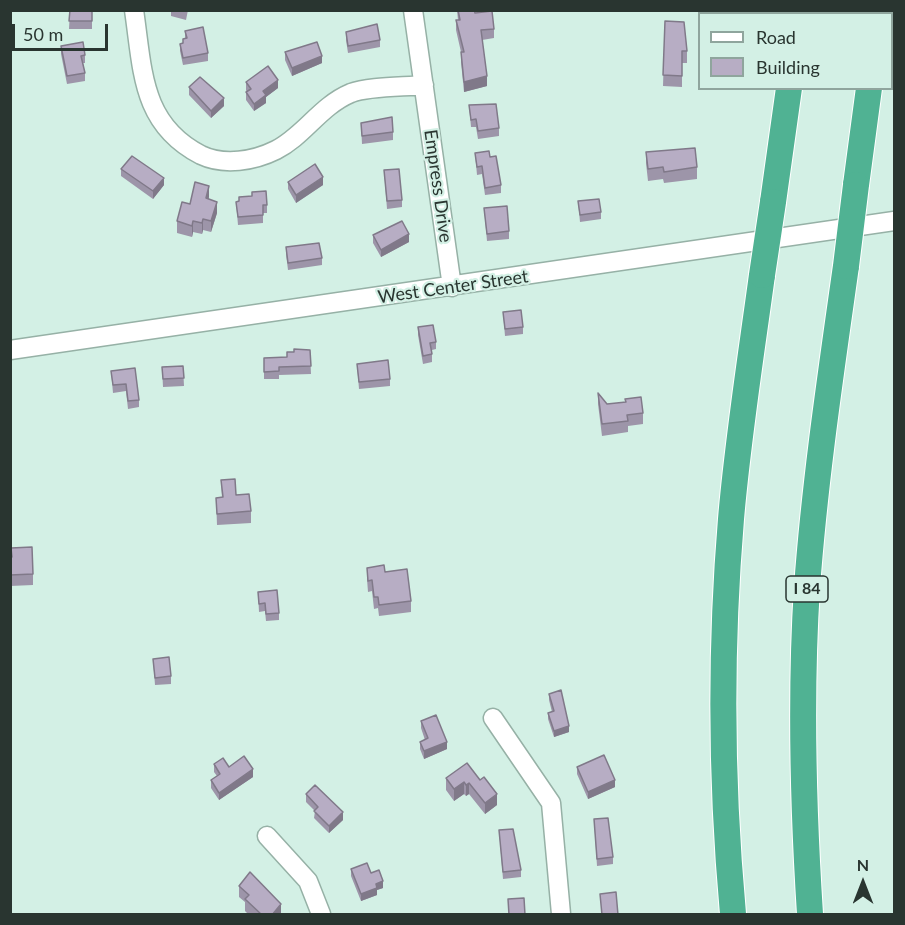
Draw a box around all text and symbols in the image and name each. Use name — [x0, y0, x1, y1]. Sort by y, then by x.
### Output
scale bar — [15, 12, 111, 50]
legend — [698, 12, 893, 90]
text: 50 m — [23, 23, 63, 45]
text: Road — [756, 26, 796, 48]
text: Building — [756, 56, 820, 78]
street label: Empress Drive — [419, 128, 457, 244]
street label: West Center Street — [376, 266, 530, 308]
road number: I 84 — [786, 576, 828, 602]
north arrow — [833, 853, 893, 913]
text: N — [857, 855, 869, 874]

